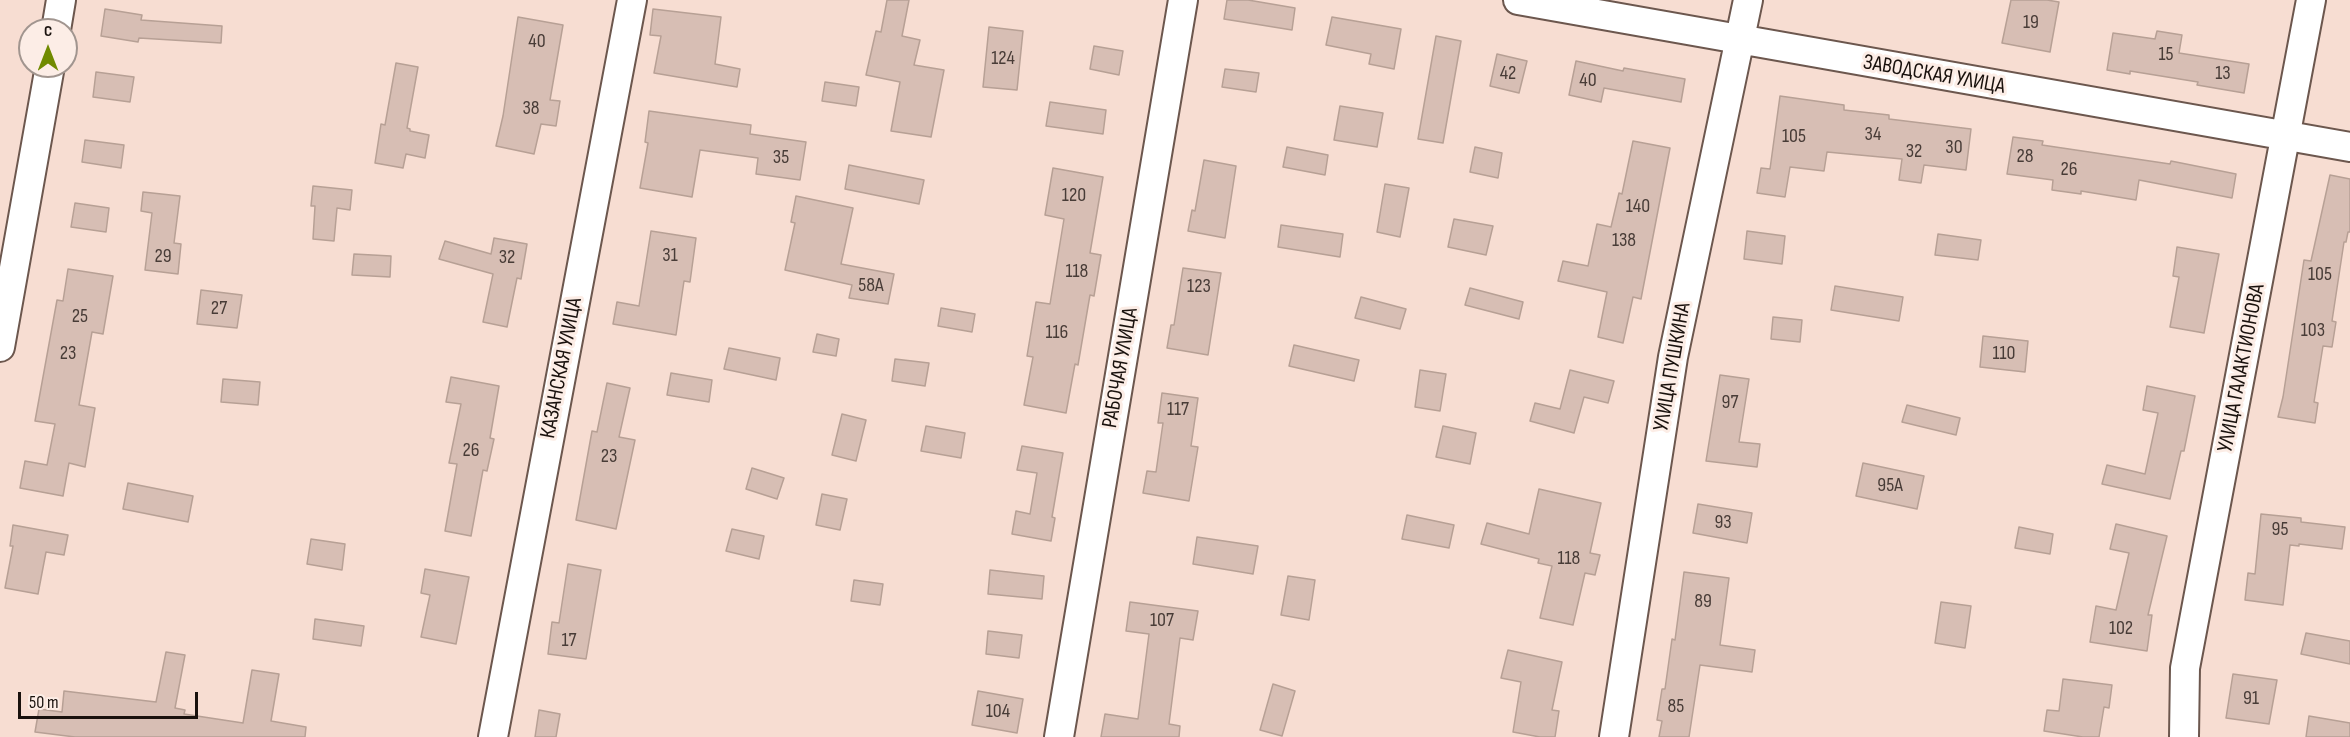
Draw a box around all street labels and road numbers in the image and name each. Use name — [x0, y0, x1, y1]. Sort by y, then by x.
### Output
street label: ЗАВОДСКАЯ УЛИЦА — [1861, 50, 2007, 100]
street label: УЛИЦА ГАЛАКТИОНОВА — [2213, 282, 2271, 454]
street label: КАЗАНСКАЯ УЛИЦА — [535, 295, 589, 441]
street label: УЛИЦА ПУШКИНА — [1649, 301, 1697, 433]
street label: РАБОЧАЯ УЛИЦА — [1097, 306, 1145, 430]

